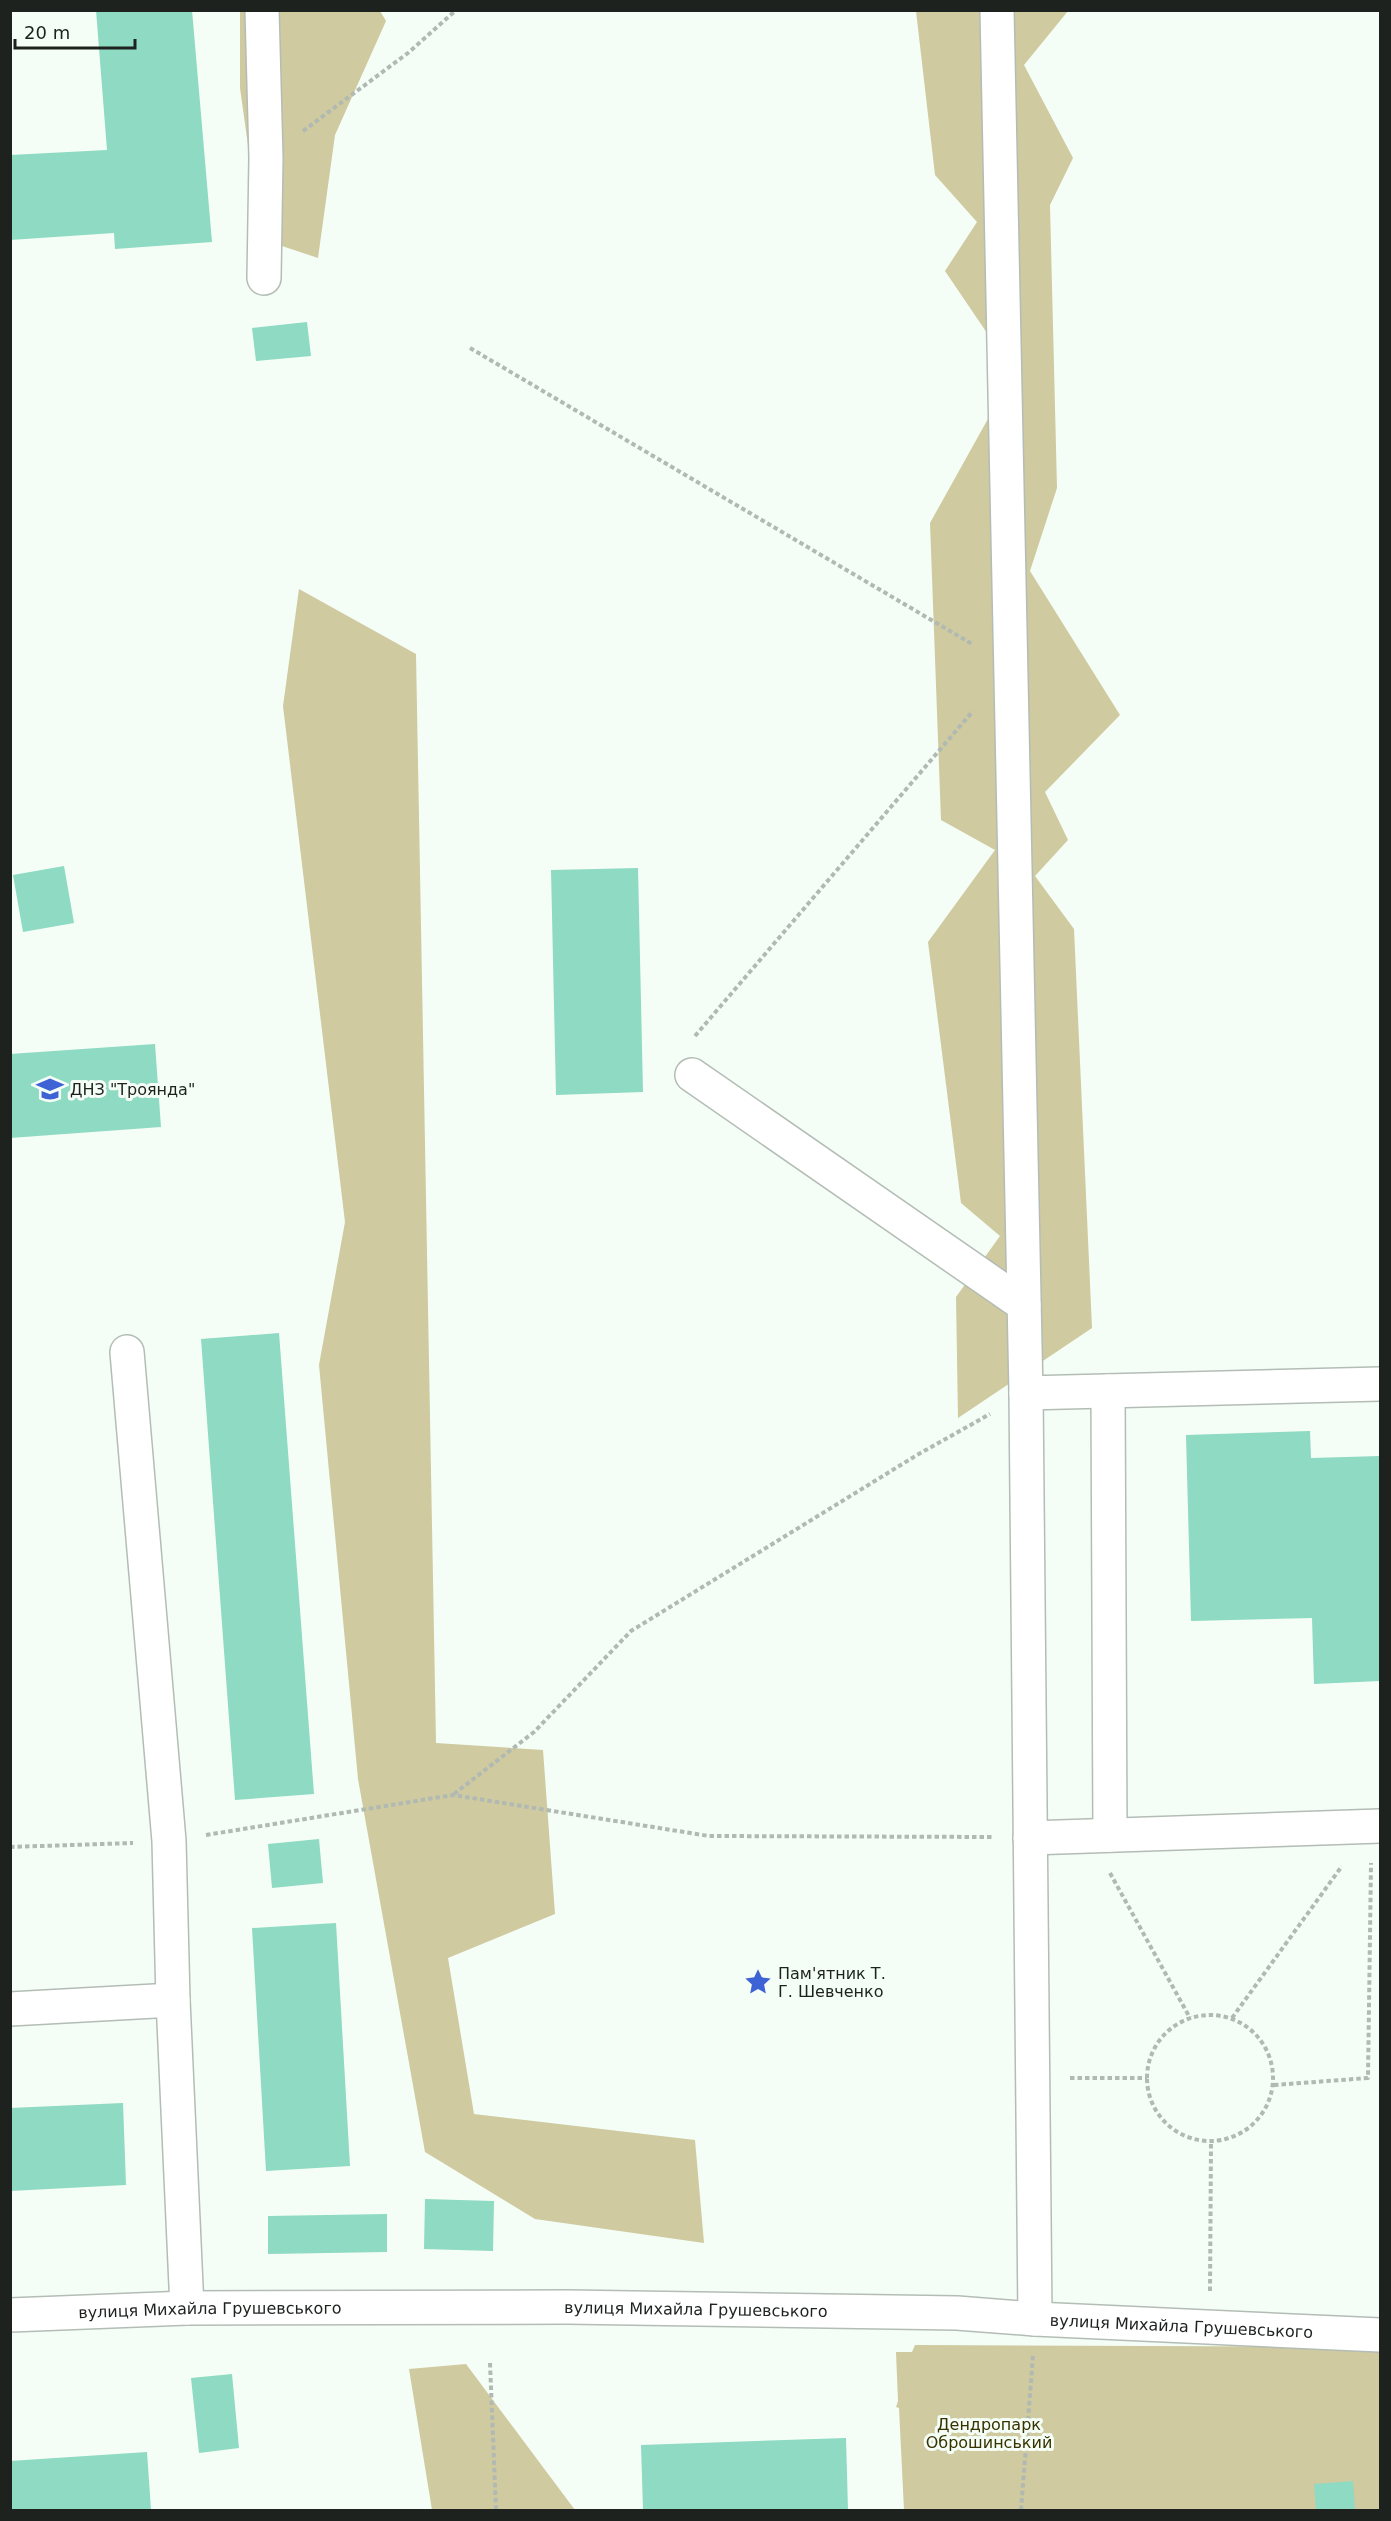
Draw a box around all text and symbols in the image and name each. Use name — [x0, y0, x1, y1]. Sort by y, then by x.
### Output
scale bar — [15, 12, 135, 50]
text: 20 m — [24, 22, 70, 43]
school or university icon: ДНЗ "Троянда" — [35, 1074, 65, 1104]
place label: ДНЗ "Троянда" — [70, 1080, 195, 1099]
place label: Пам'ятник Т. Г. Шевченко — [778, 1964, 886, 2001]
place icon: Пам'ятник Т. Г. Шевченко — [743, 1967, 773, 1997]
street label: вулиця Михайла Грушевського — [564, 2298, 828, 2321]
street label: вулиця Михайла Грушевського — [78, 2299, 342, 2322]
street label: вулиця Михайла Грушевського — [1049, 2311, 1313, 2342]
park label: Дендропарк Оброшинський — [926, 2415, 1052, 2452]

